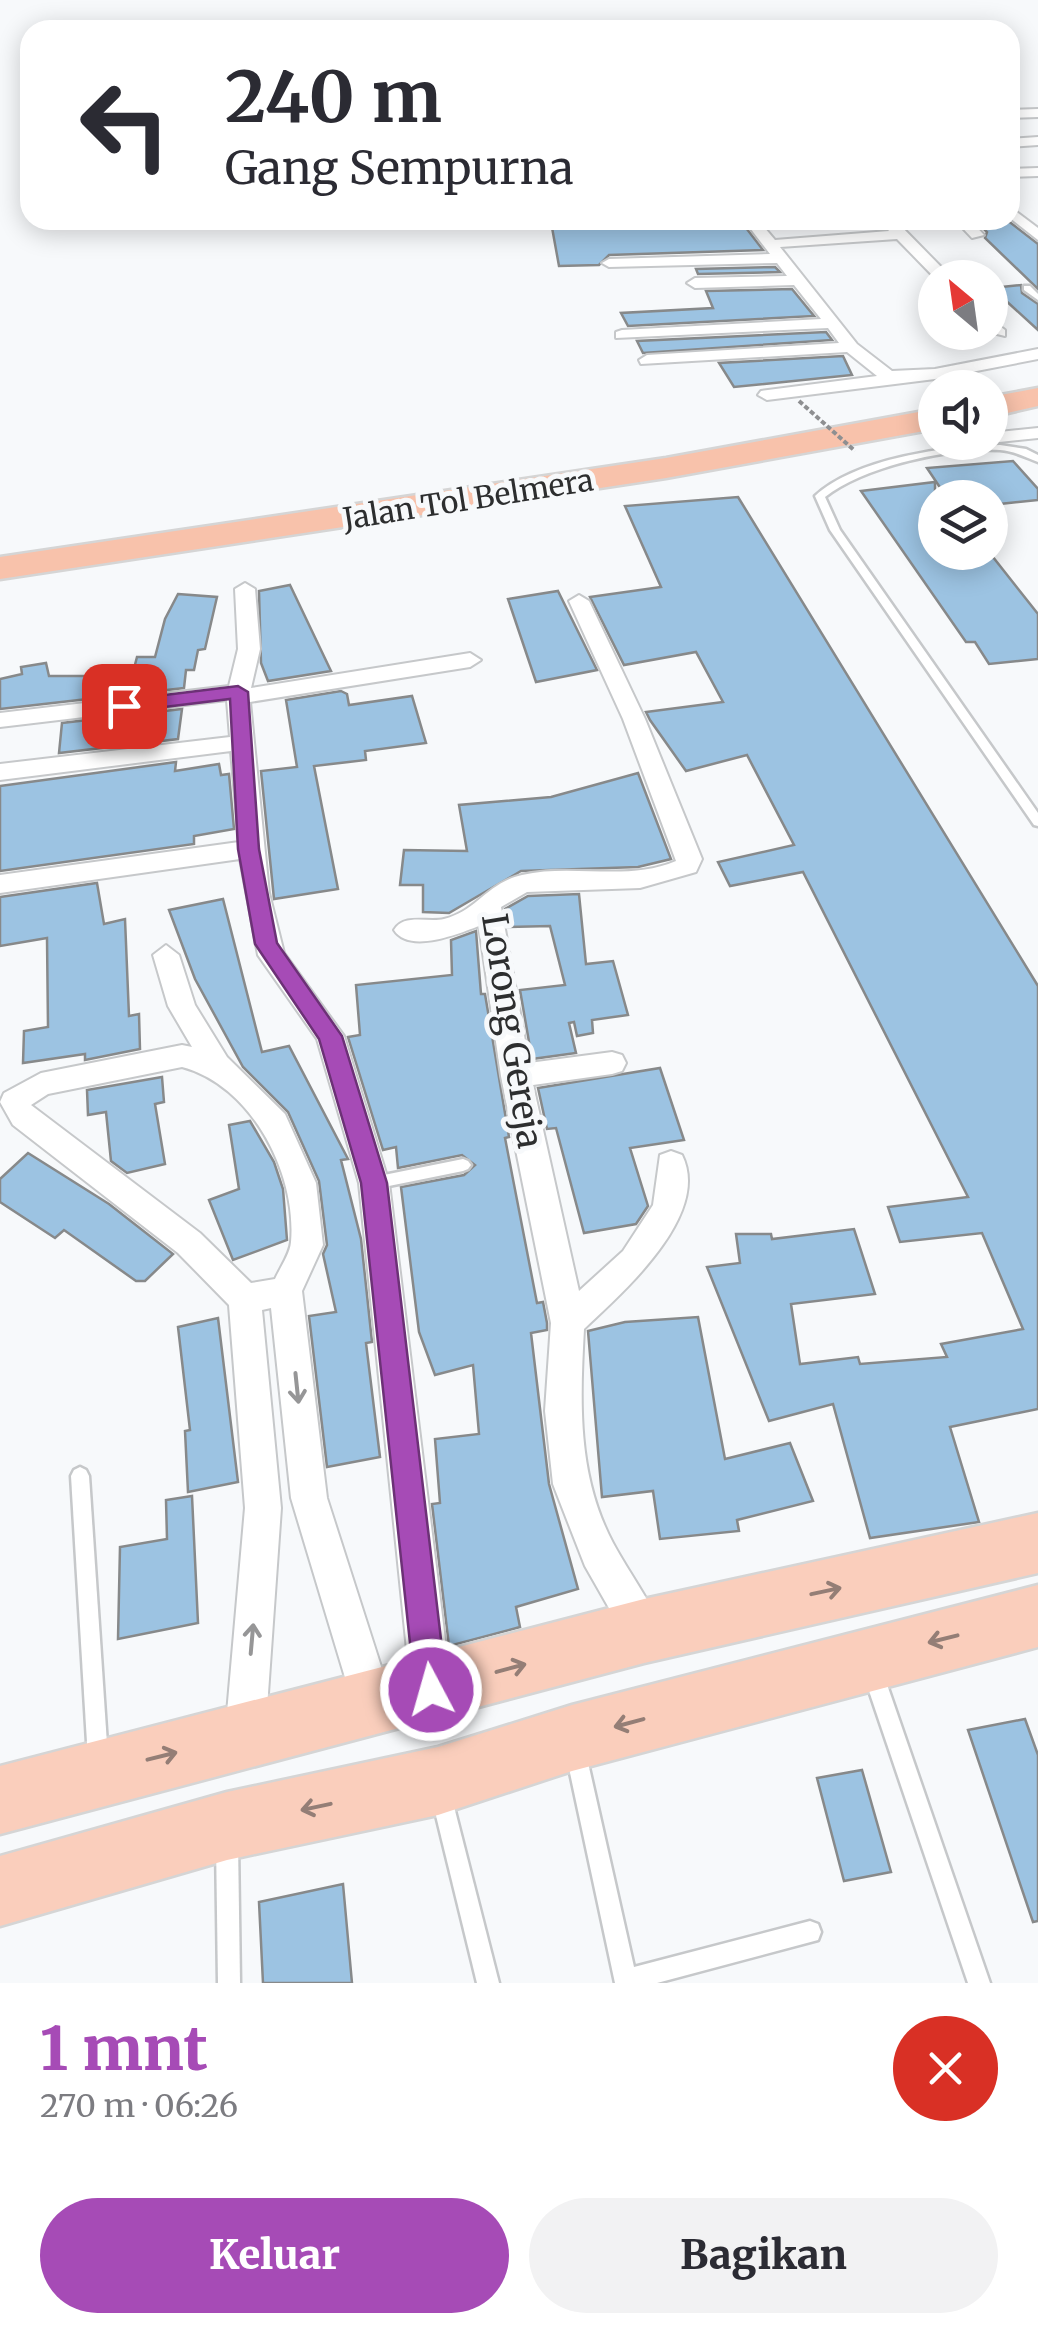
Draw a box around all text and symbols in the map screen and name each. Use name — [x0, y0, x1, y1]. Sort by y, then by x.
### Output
text: 240 m — [225, 53, 442, 141]
icon: left — [60, 60, 190, 190]
text: Gang Sempurna — [225, 140, 574, 196]
north arrow — [918, 260, 1008, 350]
map controls — [918, 260, 1008, 570]
button: sound — [918, 370, 1008, 460]
street label: Jalan Tol Belmera — [339, 460, 596, 538]
button: layers — [918, 480, 1008, 570]
pin — [82, 664, 167, 749]
icon: arrive — [97, 679, 152, 734]
street label: Lorong Gereja — [472, 911, 552, 1151]
one-way arrow — [288, 1372, 307, 1404]
one-way arrow — [809, 1581, 841, 1600]
one-way arrow — [243, 1623, 262, 1656]
one-way arrow — [928, 1631, 960, 1649]
position arrow — [379, 1638, 483, 1742]
one-way arrow — [495, 1658, 526, 1677]
one-way arrow — [614, 1714, 645, 1733]
one-way arrow — [145, 1746, 177, 1764]
one-way arrow — [301, 1799, 333, 1817]
text: 1 mnt — [40, 2011, 208, 2086]
button: close — [893, 2016, 998, 2121]
text: 270 m · 06:26 — [40, 2086, 238, 2126]
button: Keluar — [40, 2198, 509, 2313]
button: Bagikan — [529, 2198, 998, 2313]

